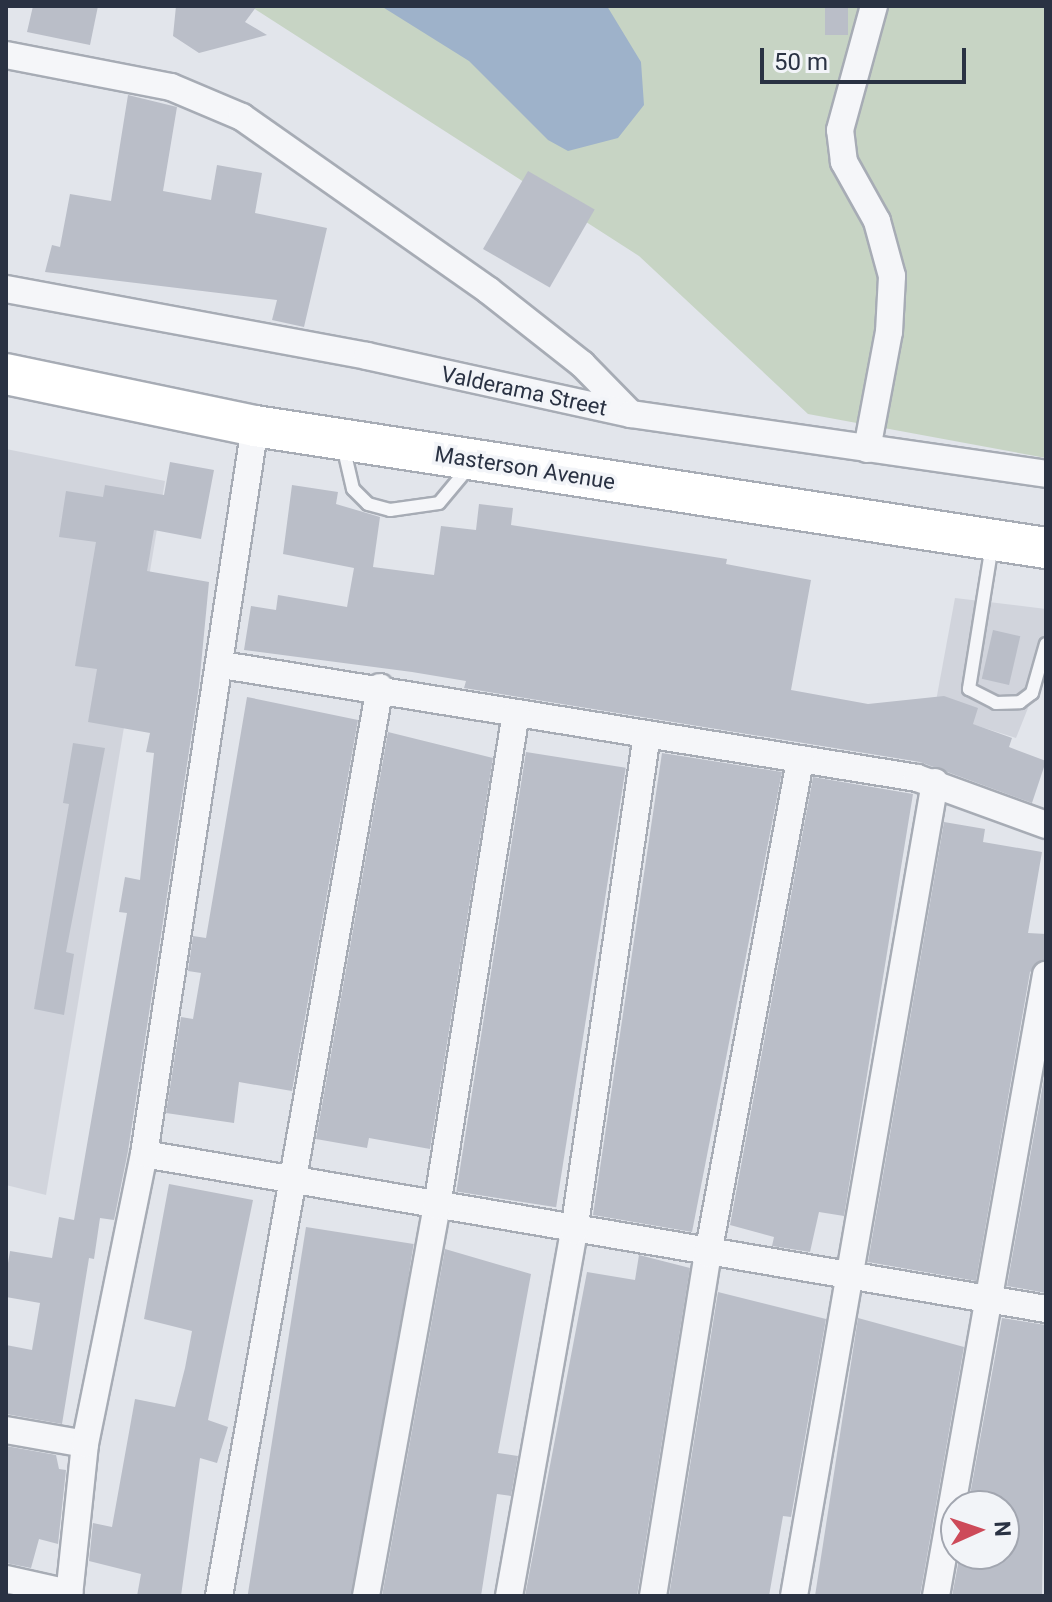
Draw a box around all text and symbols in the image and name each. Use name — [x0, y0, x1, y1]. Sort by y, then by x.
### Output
scale bar — [764, 32, 970, 82]
text: 50 m — [774, 48, 828, 76]
street label: Valderama Street — [439, 361, 609, 421]
street label: Masterson Avenue — [433, 441, 617, 495]
north arrow — [940, 1490, 1020, 1570]
text: N — [990, 1520, 1015, 1537]

